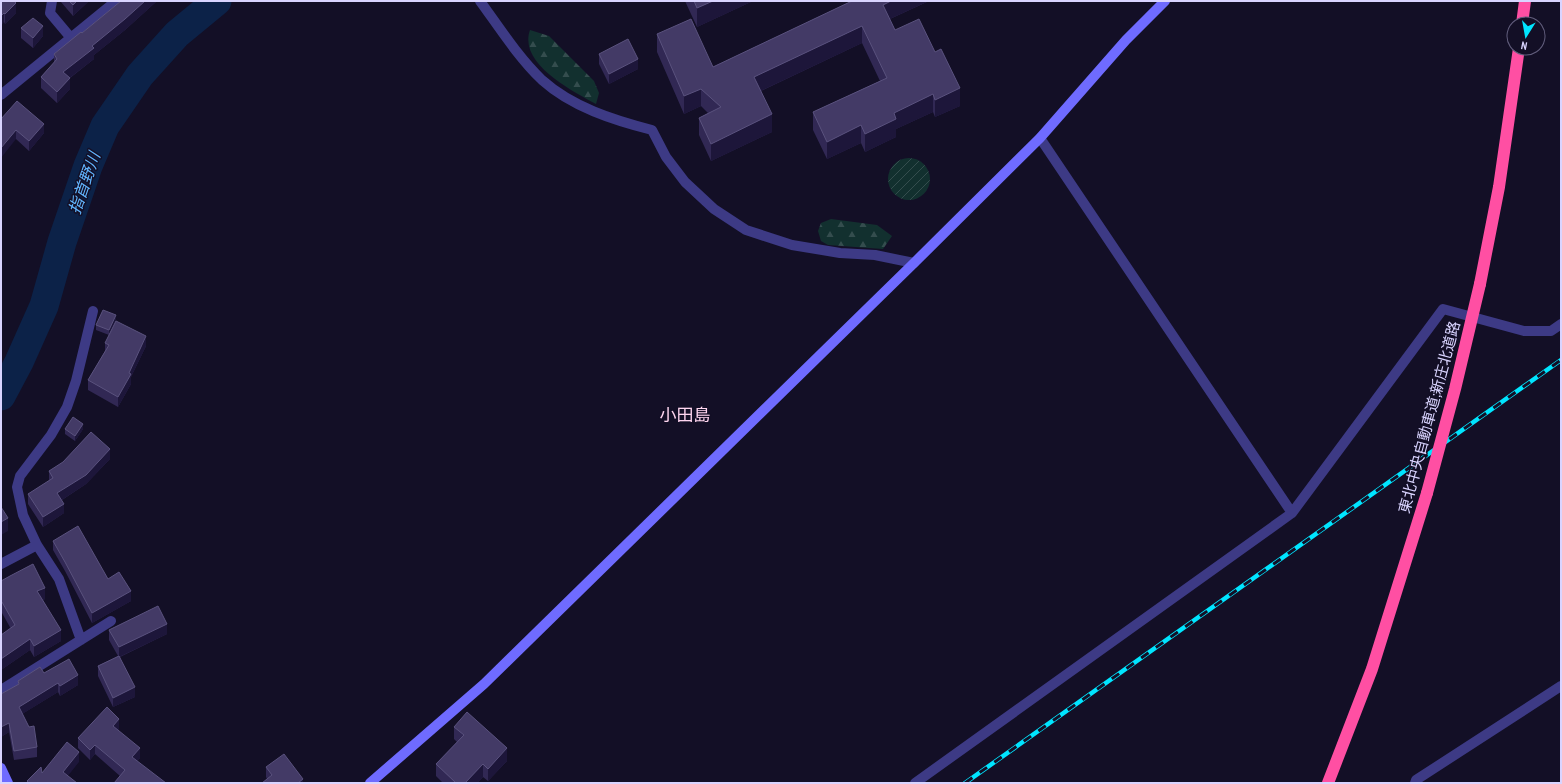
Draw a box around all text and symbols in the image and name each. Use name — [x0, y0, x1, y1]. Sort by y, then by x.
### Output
north arrow — [1506, 16, 1546, 56]
text: N — [1520, 38, 1528, 53]
water label: 指首野川 — [64, 148, 105, 217]
street label: 東北中央自動車道;新庄北道路 — [1394, 319, 1464, 515]
district label: 小田島 — [660, 404, 711, 426]

